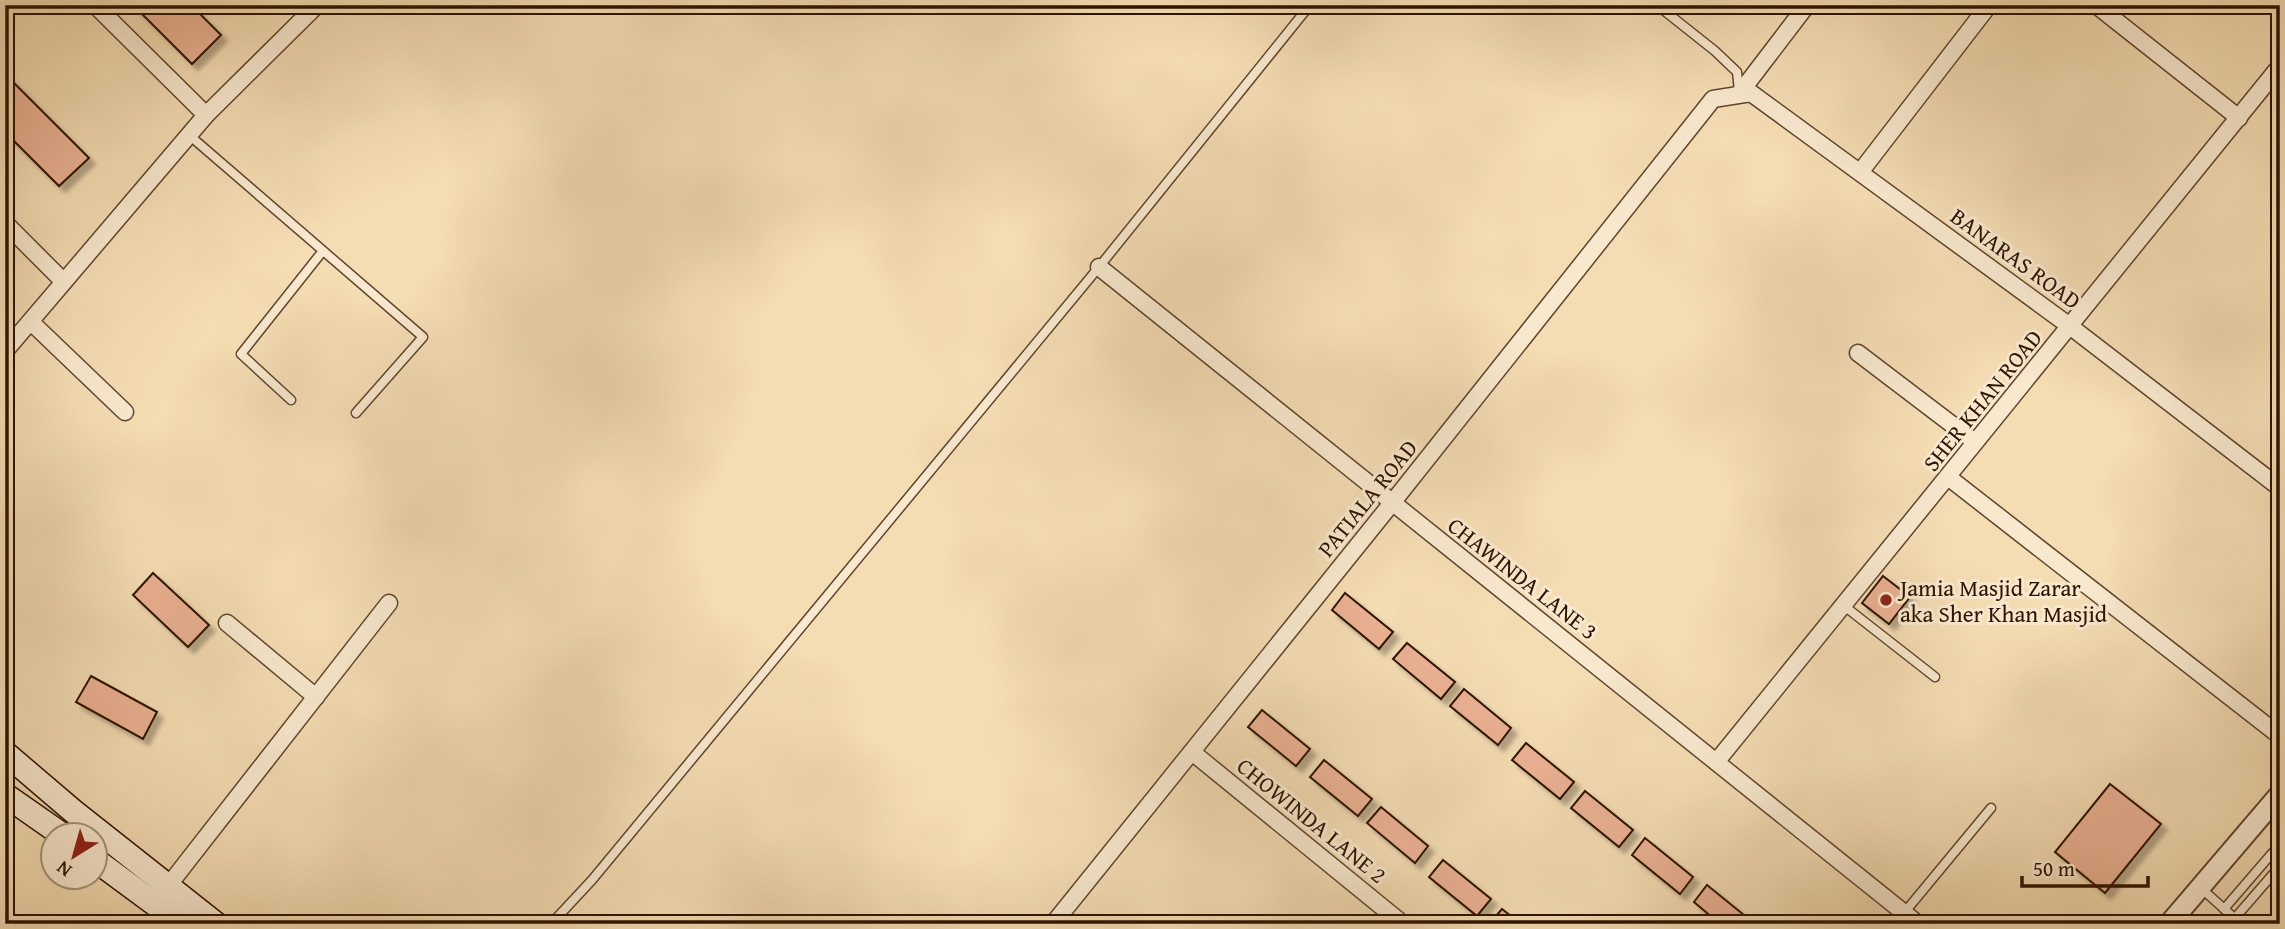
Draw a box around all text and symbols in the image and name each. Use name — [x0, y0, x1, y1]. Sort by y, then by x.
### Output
street label: BANARAS ROAD — [1944, 199, 2088, 317]
street label: SHER KHAN ROAD — [1914, 322, 2050, 478]
street label: PATIALA ROAD — [1309, 432, 1425, 564]
street label: CHAWINDA LANE 3 — [1441, 509, 1605, 647]
place label: Jamia Masjid Zarar aka Sher Khan Masjid — [1897, 571, 2108, 630]
marker: Jamia Masjid Zarar aka Sher Khan Masjid — [1878, 592, 1894, 608]
street label: CHOWINDA LANE 2 — [1230, 749, 1394, 891]
north arrow — [38, 820, 108, 890]
scale bar — [2022, 845, 2148, 889]
text: 50 m — [2033, 853, 2075, 884]
text: N — [50, 854, 77, 885]

